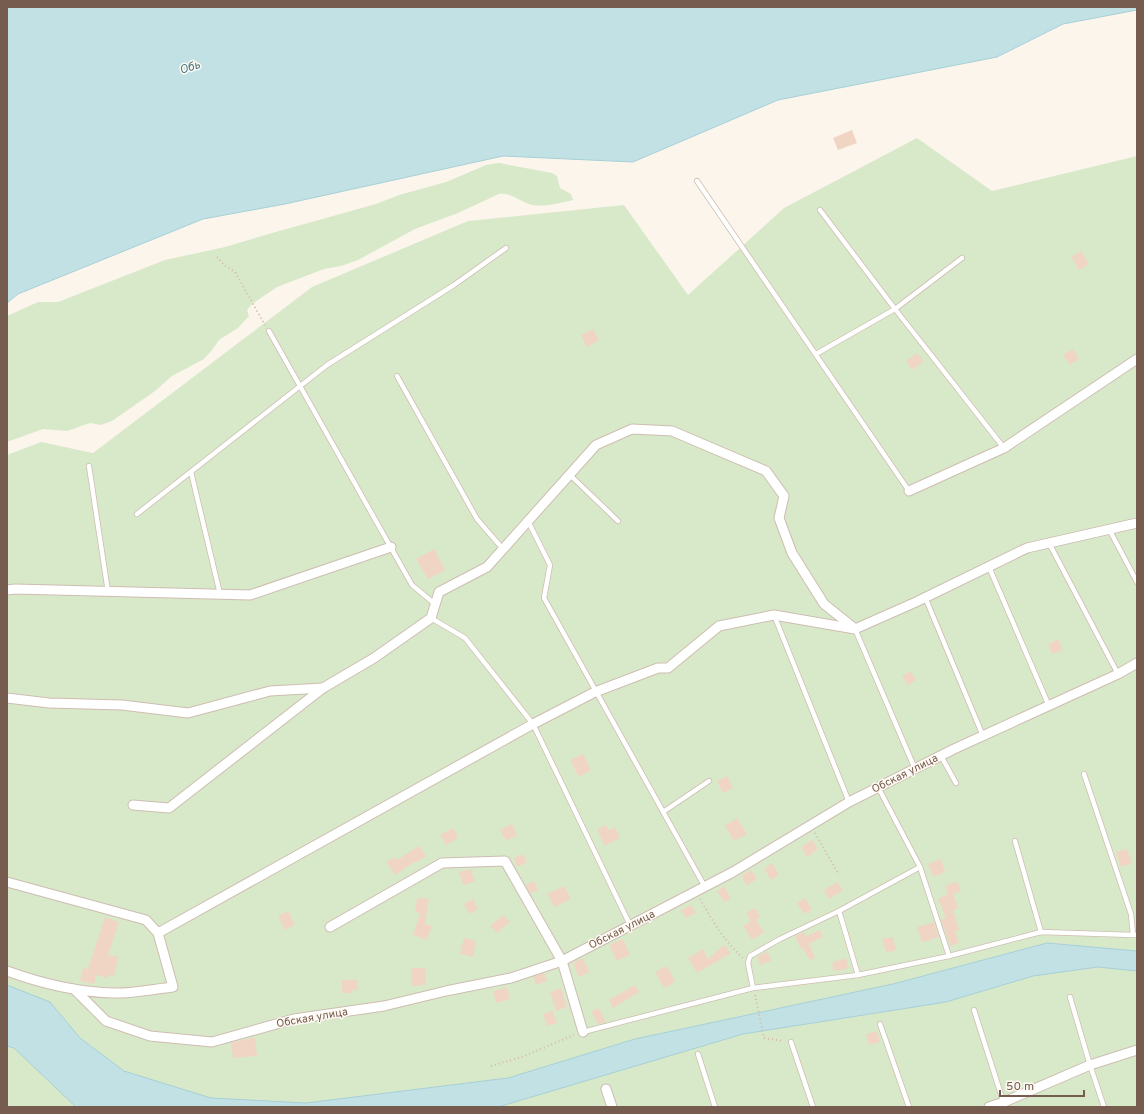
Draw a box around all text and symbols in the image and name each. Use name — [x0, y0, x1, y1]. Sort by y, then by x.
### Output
water label: Обь — [177, 57, 203, 79]
street label: Обская улица — [870, 751, 941, 797]
street label: Обская улица — [587, 907, 658, 953]
street label: Обская улица — [275, 1005, 349, 1031]
scale bar — [1000, 1072, 1084, 1098]
text: 50 m — [1006, 1079, 1034, 1095]

